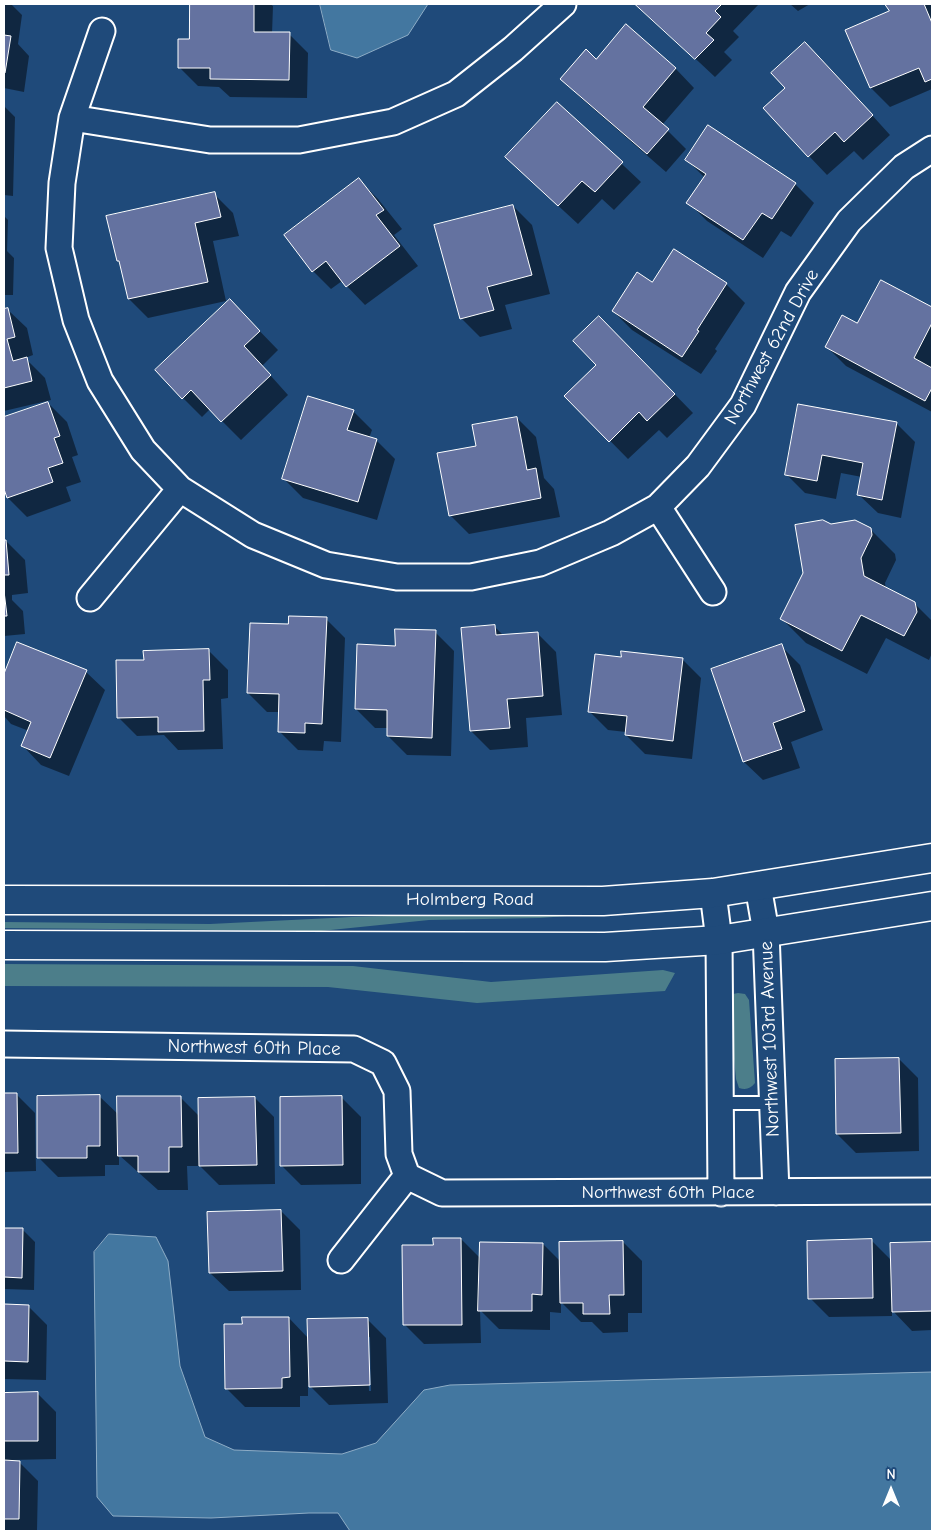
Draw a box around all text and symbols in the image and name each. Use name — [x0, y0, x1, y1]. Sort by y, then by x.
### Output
street label: Northwest 62nd Drive — [720, 265, 824, 429]
street label: Holmberg Road — [406, 889, 534, 911]
street label: Northwest 103rd Avenue — [755, 941, 785, 1137]
street label: Northwest 60th Place — [167, 1035, 341, 1061]
street label: Northwest 60th Place — [581, 1182, 755, 1204]
north arrow — [866, 1465, 916, 1515]
text: N — [886, 1466, 896, 1483]

